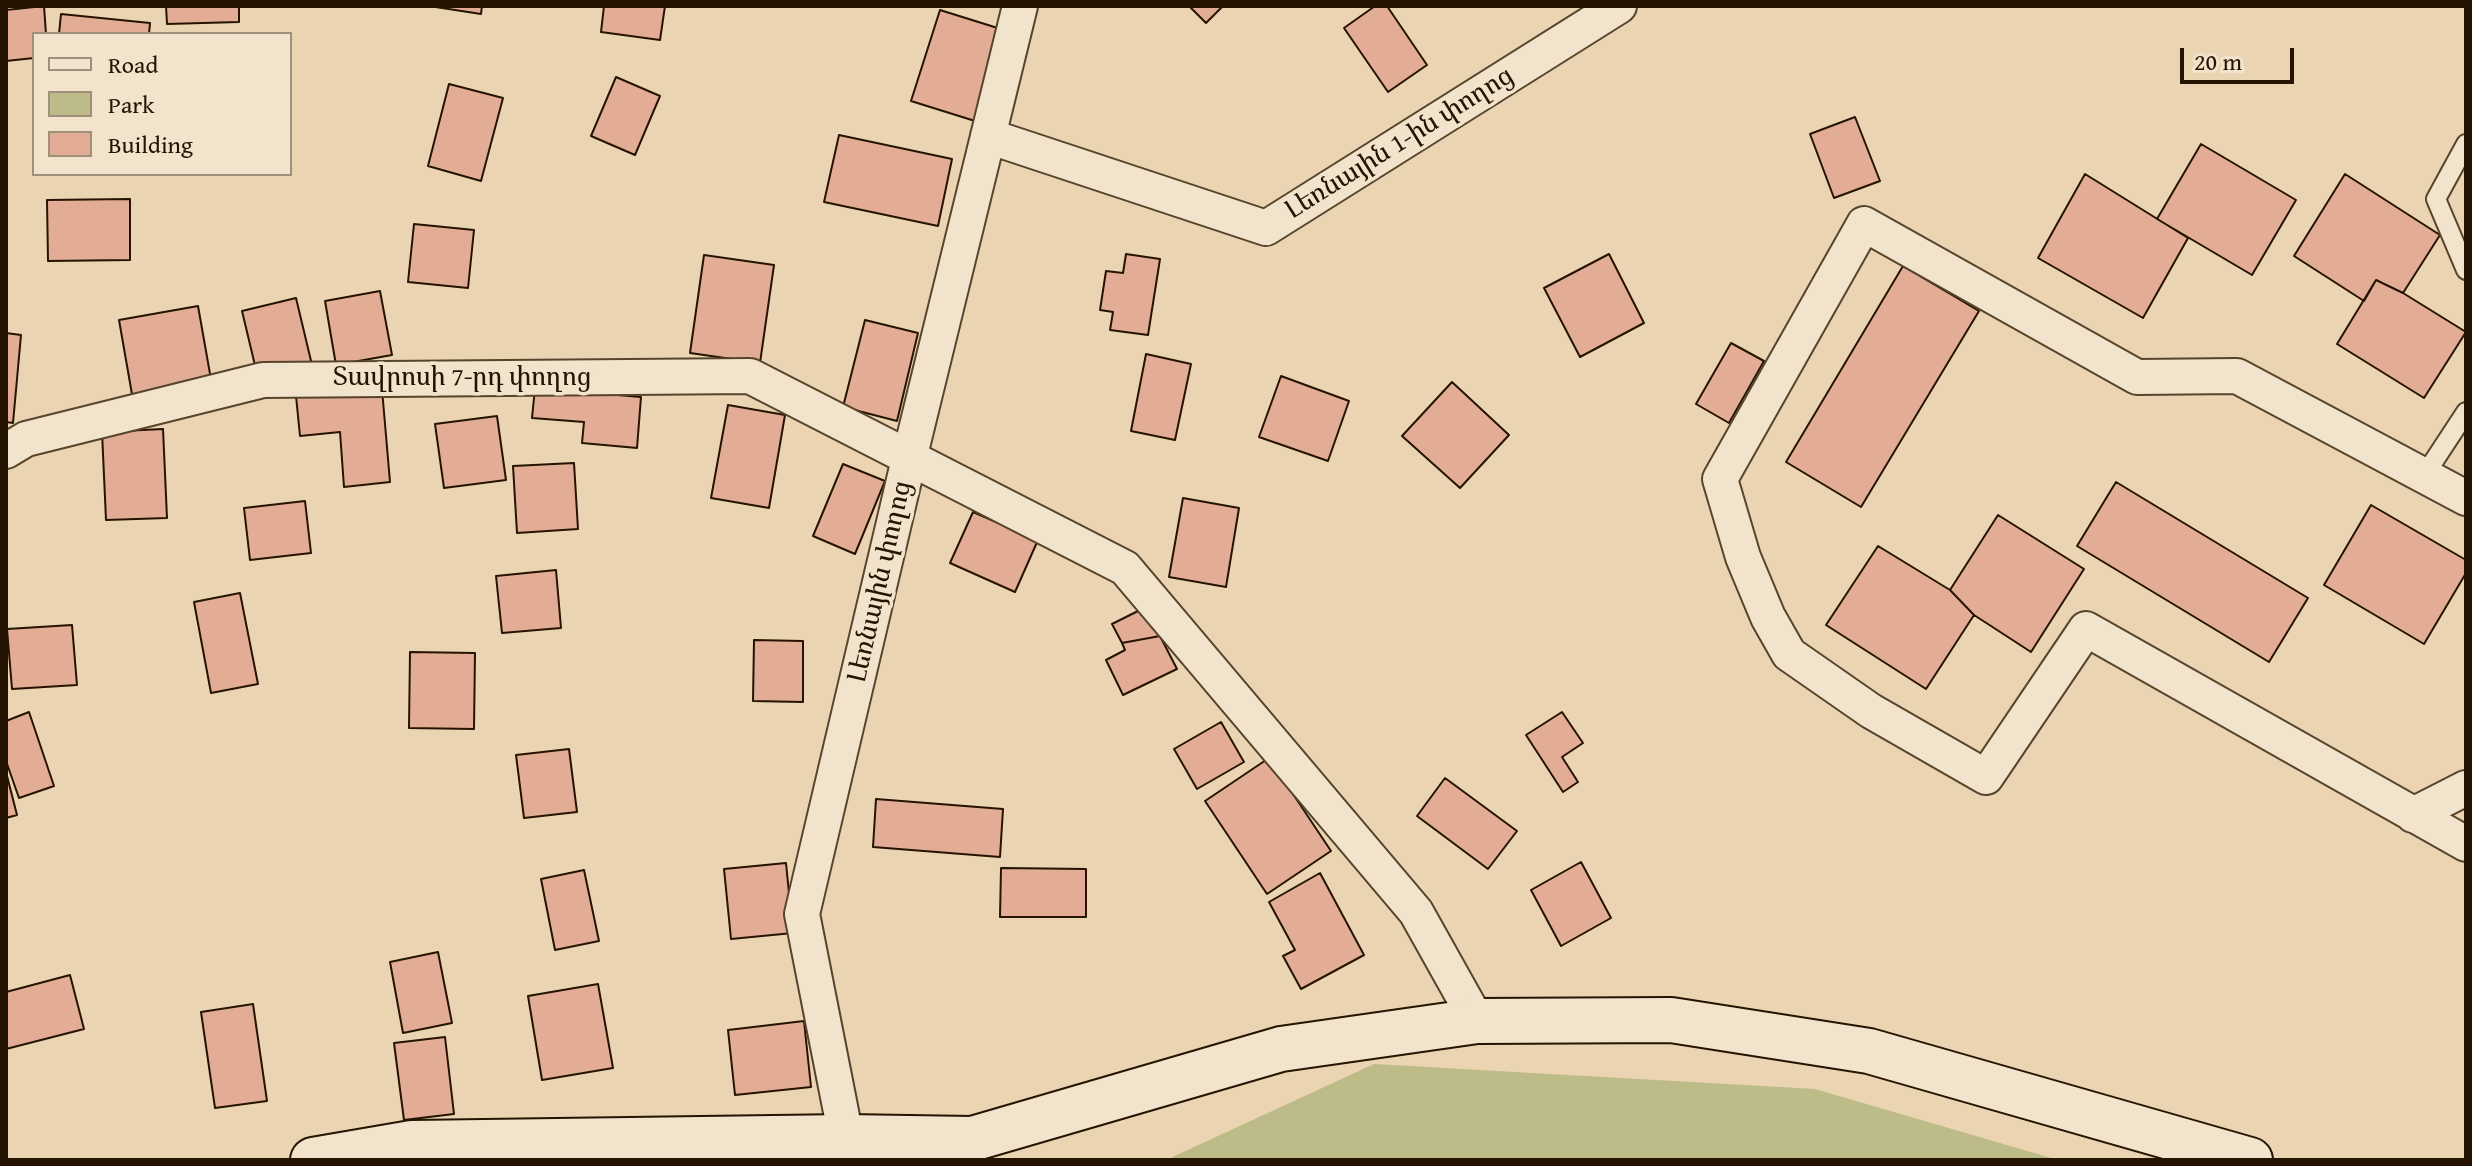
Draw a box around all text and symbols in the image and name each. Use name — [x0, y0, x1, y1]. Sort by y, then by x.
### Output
legend — [32, 32, 292, 176]
scale bar — [2184, 32, 2298, 82]
text: 20 m — [2194, 44, 2242, 79]
text: Road — [108, 47, 158, 82]
street label: Լեռնային 1-ին փողոց — [1280, 61, 1520, 227]
text: Park — [108, 87, 154, 122]
text: Building — [108, 127, 193, 162]
street label: Տավրոսի 7-րդ փողոց — [333, 362, 591, 394]
street label: Լեռնային փողոց — [843, 478, 919, 686]

